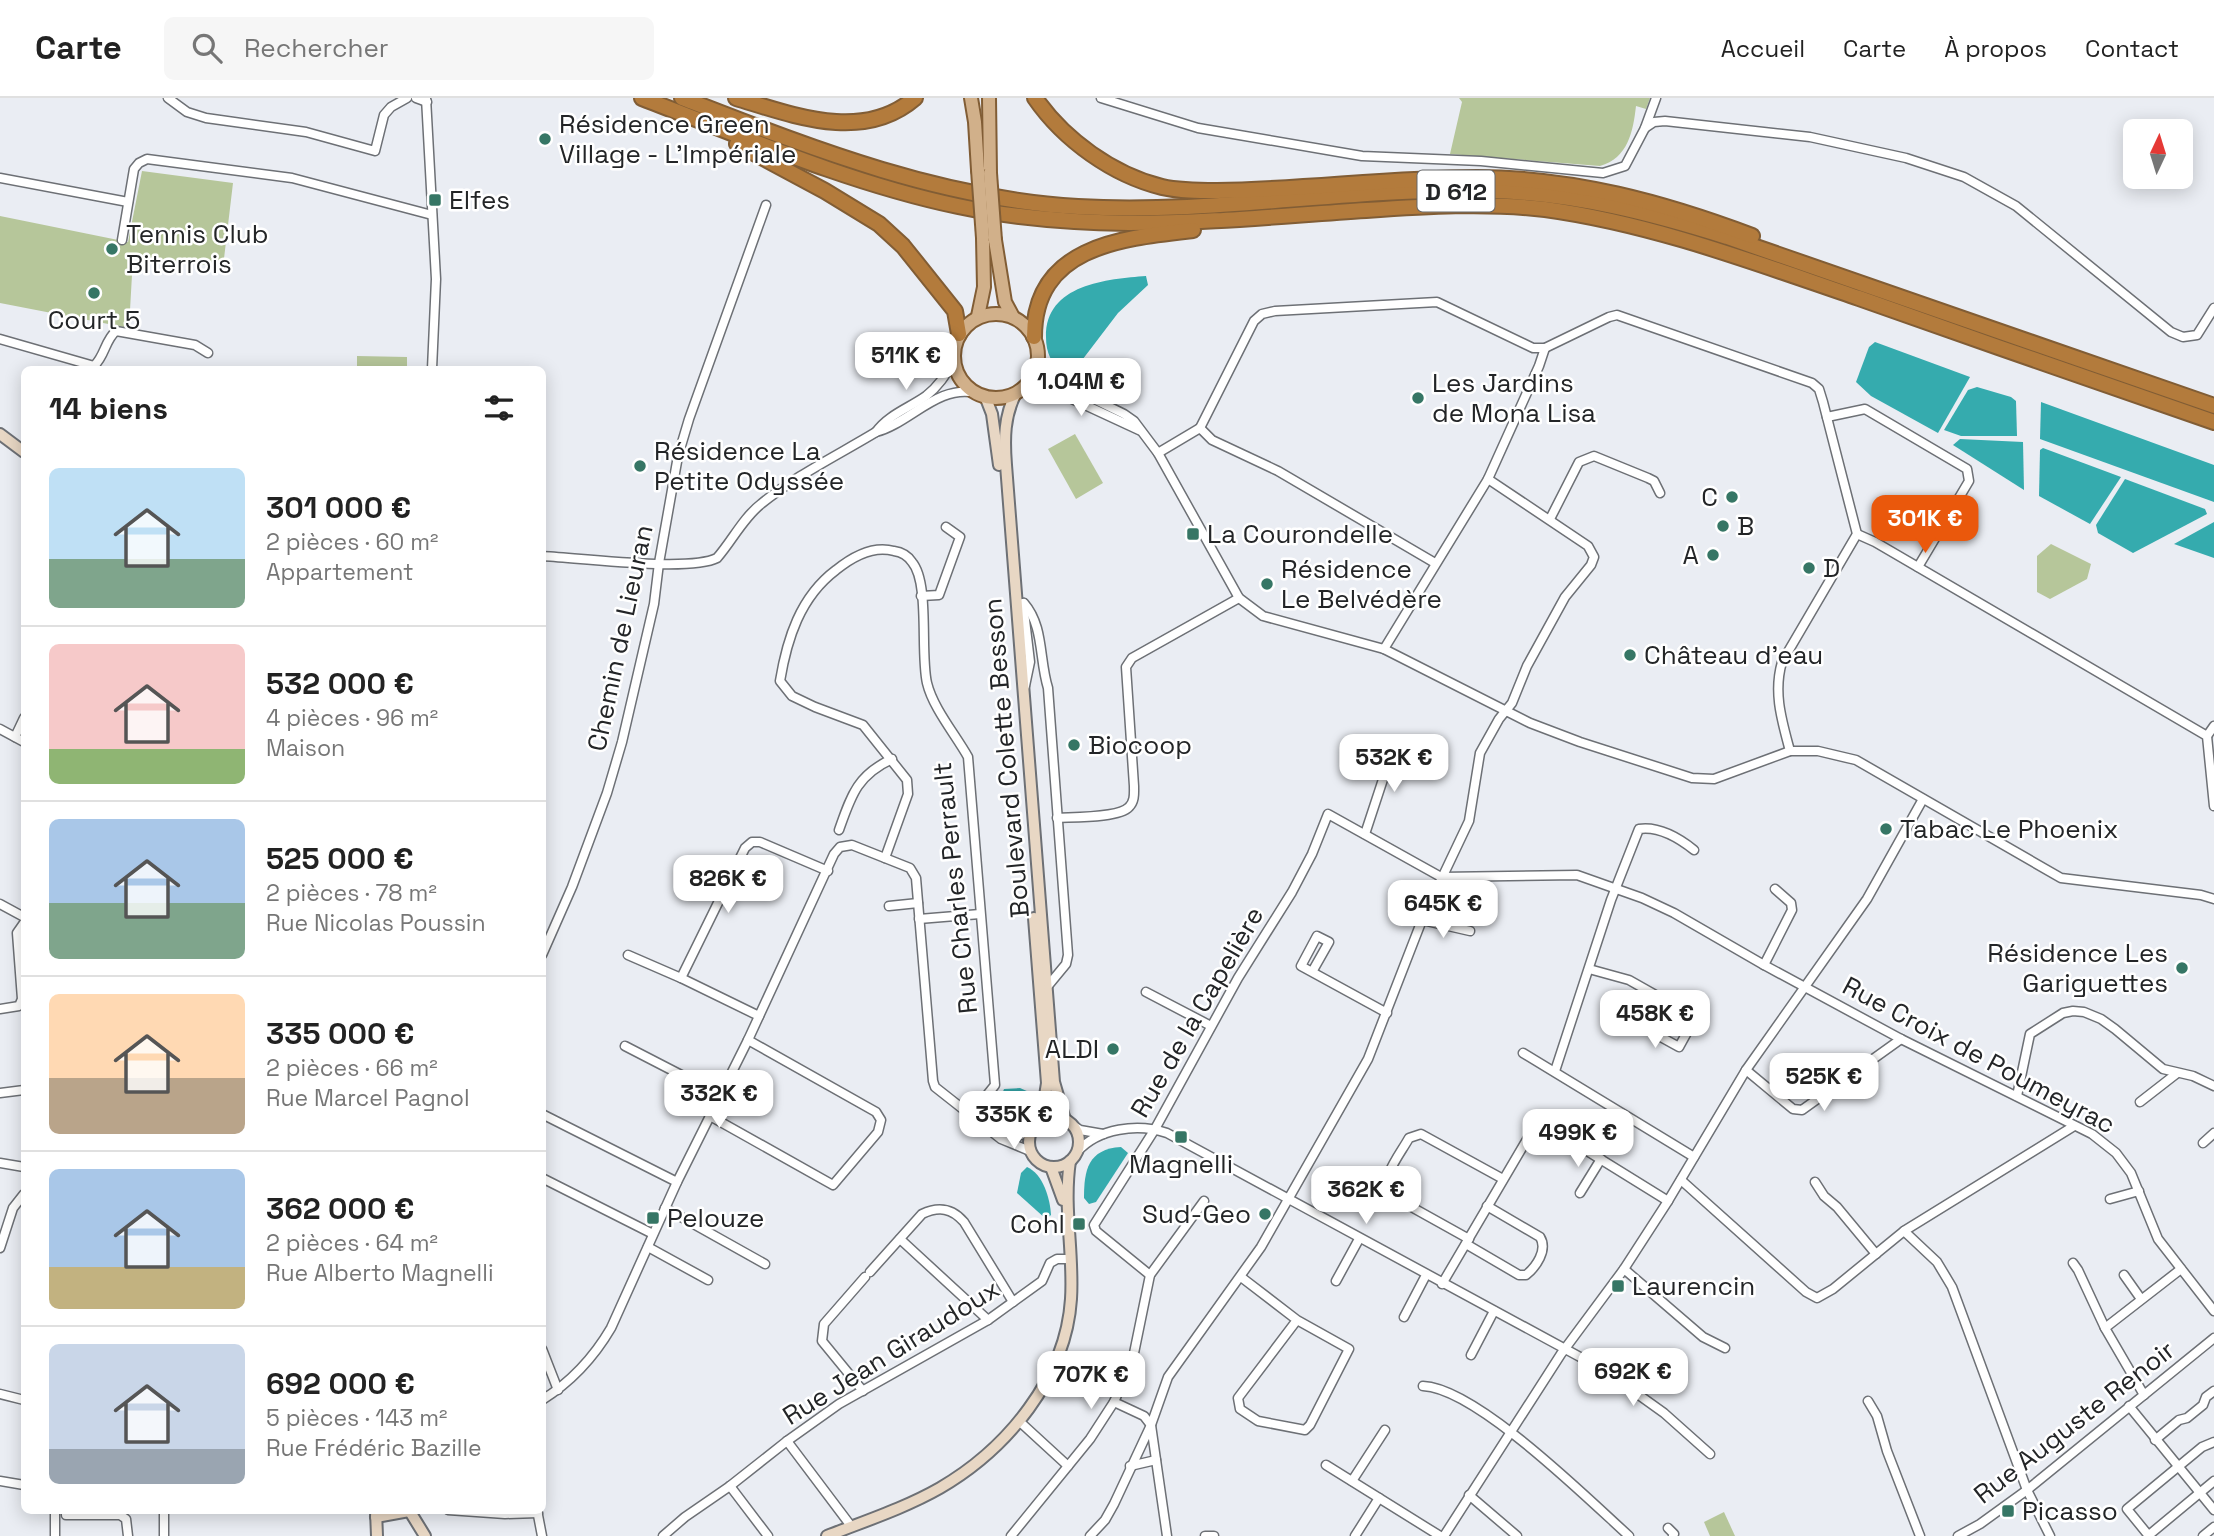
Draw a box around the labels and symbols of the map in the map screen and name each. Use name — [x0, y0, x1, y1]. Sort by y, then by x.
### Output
place label: Résidence Green Village - L'Impériale — [559, 107, 796, 171]
north arrow — [2123, 119, 2193, 189]
marker: Résidence Green Village - L'Impériale — [537, 131, 553, 147]
road number: D 612 — [1418, 170, 1494, 212]
place label: Elfes — [449, 183, 510, 217]
marker: Elfes — [427, 192, 443, 208]
place label: Tennis Club Biterrois — [126, 217, 268, 281]
marker: Tennis Club Biterrois — [104, 241, 120, 257]
marker: Court 5 — [86, 285, 102, 301]
place label: Court 5 — [48, 303, 140, 337]
pin: 511K € — [849, 332, 963, 392]
pin: 1.04M € — [1016, 358, 1146, 418]
place label: Les Jardins de Mona Lisa — [1432, 366, 1596, 430]
marker: Les Jardins de Mona Lisa — [1410, 390, 1426, 406]
place label: Résidence La Petite Odyssée — [654, 434, 844, 498]
marker: Résidence La Petite Odyssée — [632, 458, 648, 474]
place label: C — [1701, 480, 1718, 514]
marker: C — [1724, 489, 1740, 505]
pin: 301K € — [1868, 496, 1982, 555]
place label: B — [1737, 509, 1754, 543]
place label: La Courondelle — [1207, 517, 1393, 551]
marker: B — [1715, 518, 1731, 534]
street label: Chemin de Lieuran — [579, 522, 661, 754]
marker: La Courondelle — [1185, 526, 1201, 542]
place label: A — [1683, 538, 1699, 572]
marker: A — [1705, 547, 1721, 563]
place label: D — [1823, 551, 1840, 585]
place label: Résidence Le Belvédère — [1281, 552, 1442, 616]
marker: D — [1801, 560, 1817, 576]
marker: Résidence Le Belvédère — [1259, 576, 1275, 592]
street label: Boulevard Colette Besson — [975, 597, 1037, 919]
place label: Château d'eau — [1644, 638, 1823, 672]
marker: Château d'eau — [1622, 647, 1638, 663]
place label: Biocoop — [1088, 728, 1192, 762]
pin: 532K € — [1337, 734, 1451, 794]
marker: Biocoop — [1066, 737, 1082, 753]
street label: Rue Charles Perrault — [925, 761, 985, 1015]
place label: Tabac Le Phoenix — [1900, 812, 2118, 846]
marker: Tabac Le Phoenix — [1878, 821, 1894, 837]
pin: 826K € — [671, 856, 785, 915]
pin: 645K € — [1386, 880, 1500, 940]
street label: Rue de la Capelière — [1123, 901, 1271, 1123]
place label: Résidence Les Gariguettes — [1987, 936, 2168, 1000]
marker: Résidence Les Gariguettes — [2174, 960, 2190, 976]
street label: Rue Croix de Poumeyrac — [1837, 969, 2121, 1141]
pin: 458K € — [1598, 990, 1712, 1050]
place label: ALDI — [1045, 1032, 1099, 1066]
marker: ALDI — [1105, 1041, 1121, 1057]
pin: 525K € — [1767, 1054, 1881, 1113]
pin: 332K € — [662, 1070, 776, 1130]
pin: 335K € — [957, 1091, 1071, 1151]
pin: 499K € — [1521, 1110, 1635, 1169]
marker: Magnelli — [1173, 1129, 1189, 1145]
place label: Magnelli — [1129, 1147, 1233, 1181]
pin: 362K € — [1309, 1166, 1423, 1226]
place label: Sud-Geo — [1142, 1197, 1251, 1231]
place label: Pelouze — [667, 1201, 764, 1235]
marker: Sud-Geo — [1257, 1206, 1273, 1222]
place label: Cohl — [1010, 1207, 1065, 1241]
marker: Pelouze — [645, 1210, 661, 1226]
marker: Cohl — [1071, 1216, 1087, 1232]
place label: Laurencin — [1632, 1269, 1755, 1303]
street label: Rue Jean Giraudoux — [776, 1271, 1006, 1433]
marker: Laurencin — [1610, 1278, 1626, 1294]
street label: Rue Auguste Renoir — [1967, 1333, 2181, 1511]
pin: 692K € — [1576, 1348, 1690, 1408]
pin: 707K € — [1034, 1352, 1148, 1411]
place label: Picasso — [2022, 1494, 2118, 1528]
marker: Picasso — [2000, 1503, 2016, 1519]

